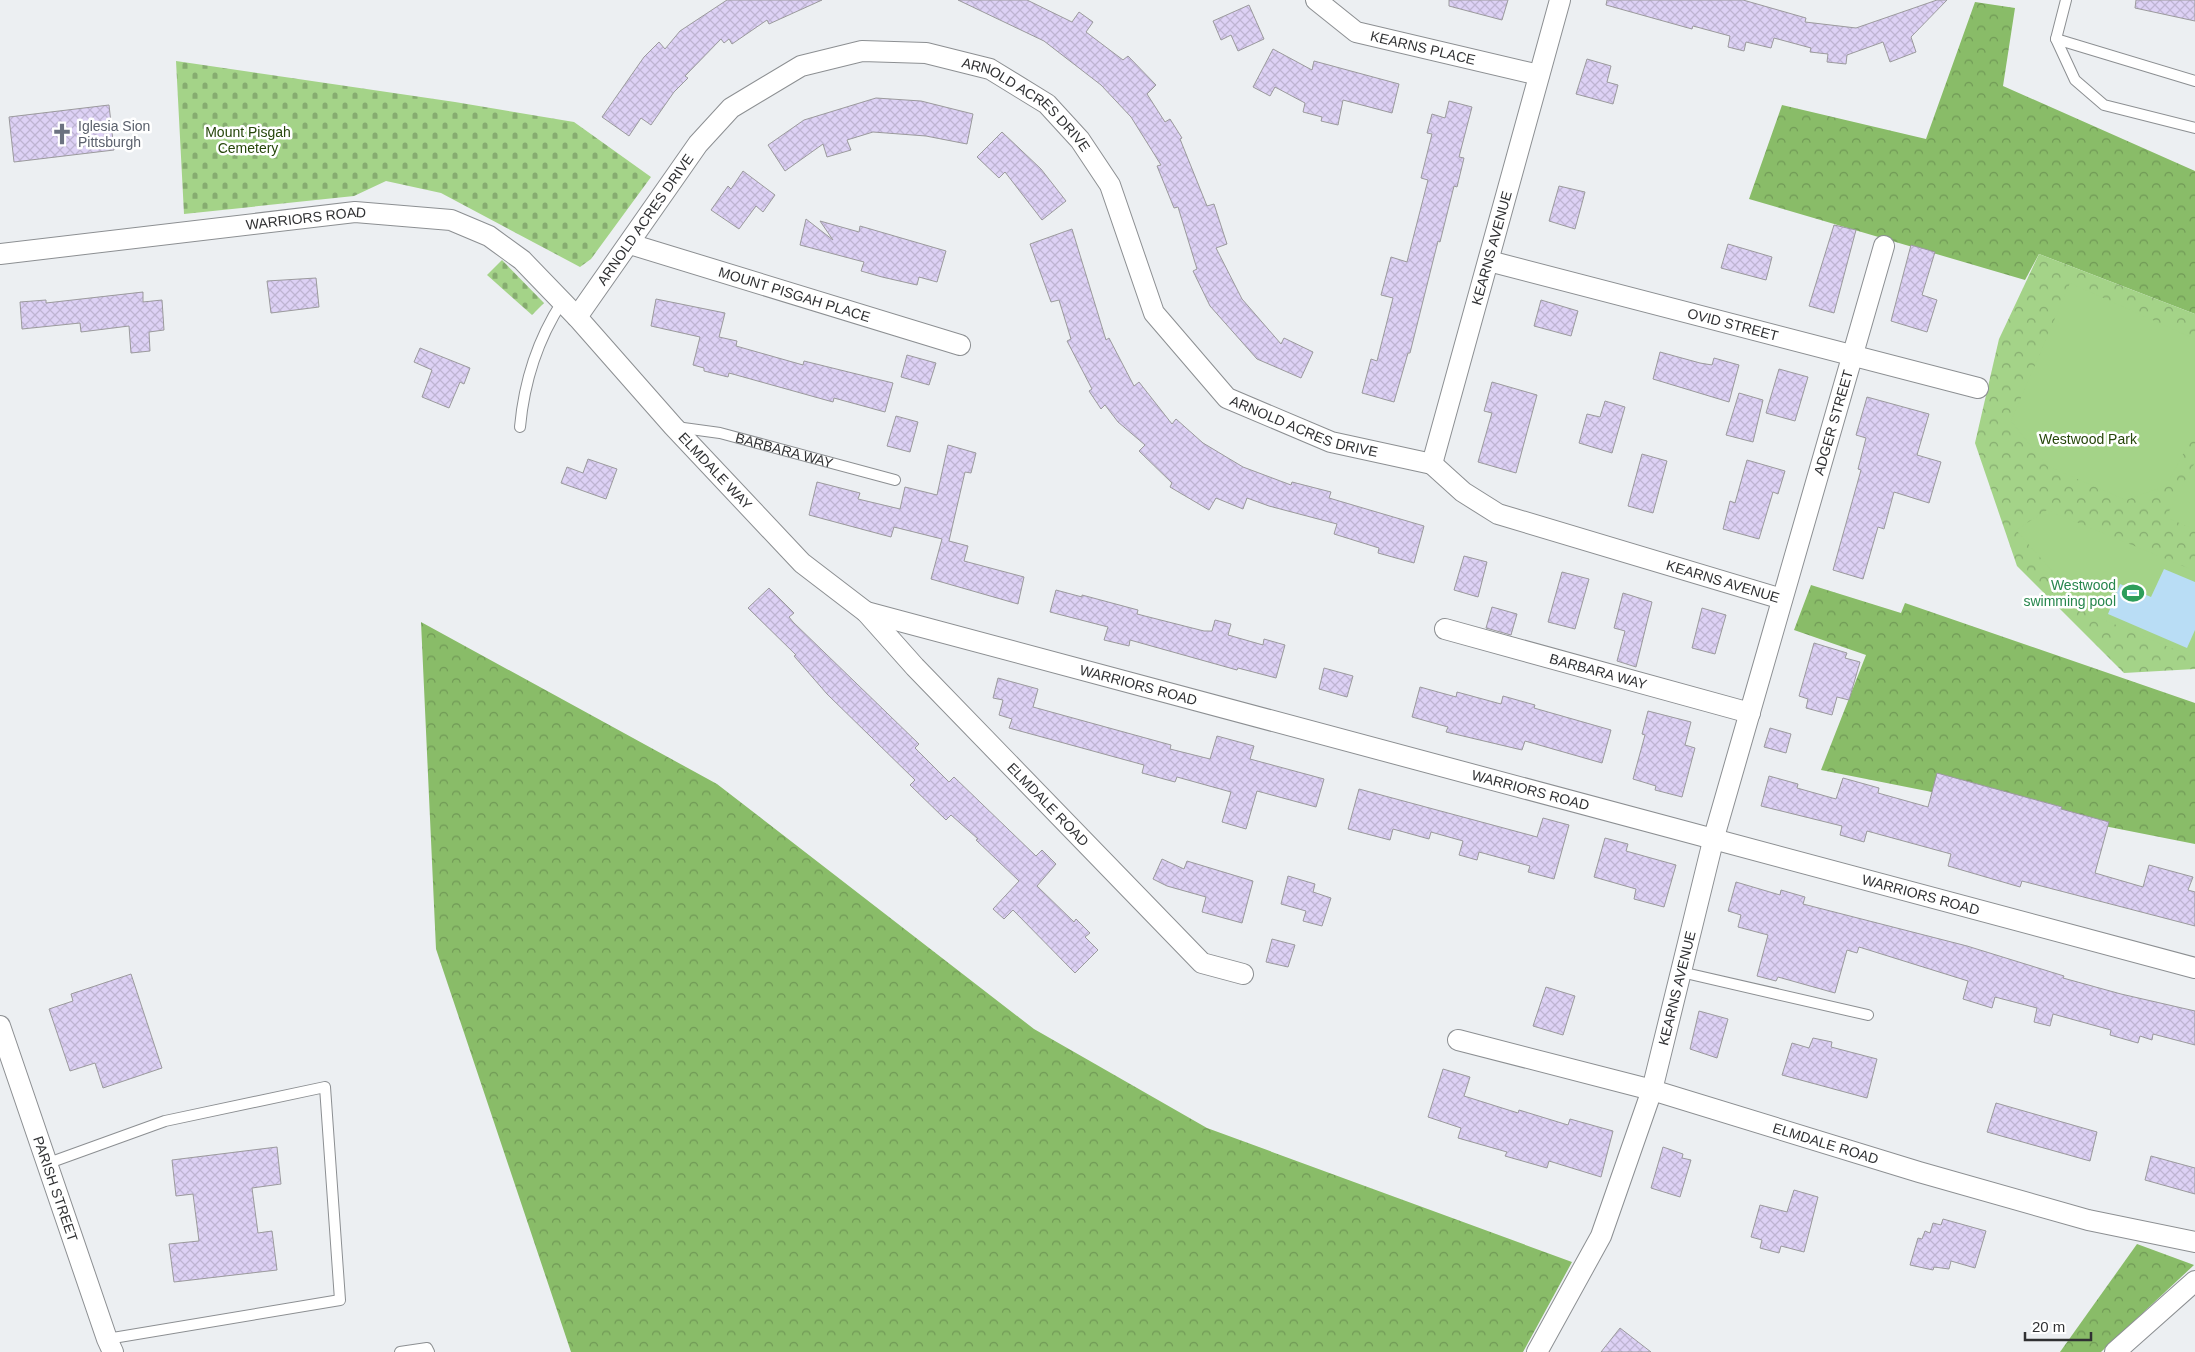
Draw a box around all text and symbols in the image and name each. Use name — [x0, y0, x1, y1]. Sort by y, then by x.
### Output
street label: KEARNS PLACE — [1369, 28, 1477, 68]
street label: ARNOLD ACRES DRIVE — [960, 54, 1093, 155]
place label: Iglesia Sion Pittsburgh — [78, 118, 150, 150]
church icon: Iglesia Sion Pittsburgh — [49, 121, 75, 147]
park label: Mount Pisgah Cemetery — [205, 124, 291, 156]
street label: ARNOLD ACRES DRIVE — [594, 151, 697, 288]
street label: KEARNS AVENUE — [1468, 189, 1515, 307]
street label: WARRIORS ROAD — [245, 204, 367, 233]
street label: MOUNT PISGAH PLACE — [717, 264, 872, 325]
street label: OVID STREET — [1686, 305, 1781, 344]
street label: ADGER STREET — [1810, 367, 1856, 477]
street label: ARNOLD ACRES DRIVE — [1228, 392, 1379, 460]
street label: ELMDALE WAY — [675, 429, 756, 513]
street label: BARBARA WAY — [734, 430, 836, 471]
park label: Westwood Park — [2039, 431, 2138, 447]
street label: KEARNS AVENUE — [1665, 557, 1782, 606]
place label: Westwood swimming pool — [2023, 577, 2116, 609]
sports icon: Westwood swimming pool — [2120, 580, 2146, 606]
street label: BARBARA WAY — [1548, 650, 1649, 692]
street label: WARRIORS ROAD — [1078, 662, 1199, 708]
street label: ELMDALE ROAD — [1004, 759, 1092, 849]
street label: WARRIORS ROAD — [1470, 767, 1591, 813]
street label: WARRIORS ROAD — [1860, 871, 1981, 918]
street label: KEARNS AVENUE — [1655, 929, 1699, 1047]
street label: ELMDALE ROAD — [1771, 1120, 1880, 1167]
street label: PARISH STREET — [30, 1134, 81, 1244]
scale bar — [2025, 1310, 2091, 1342]
text: 20 m — [2032, 1318, 2065, 1335]

